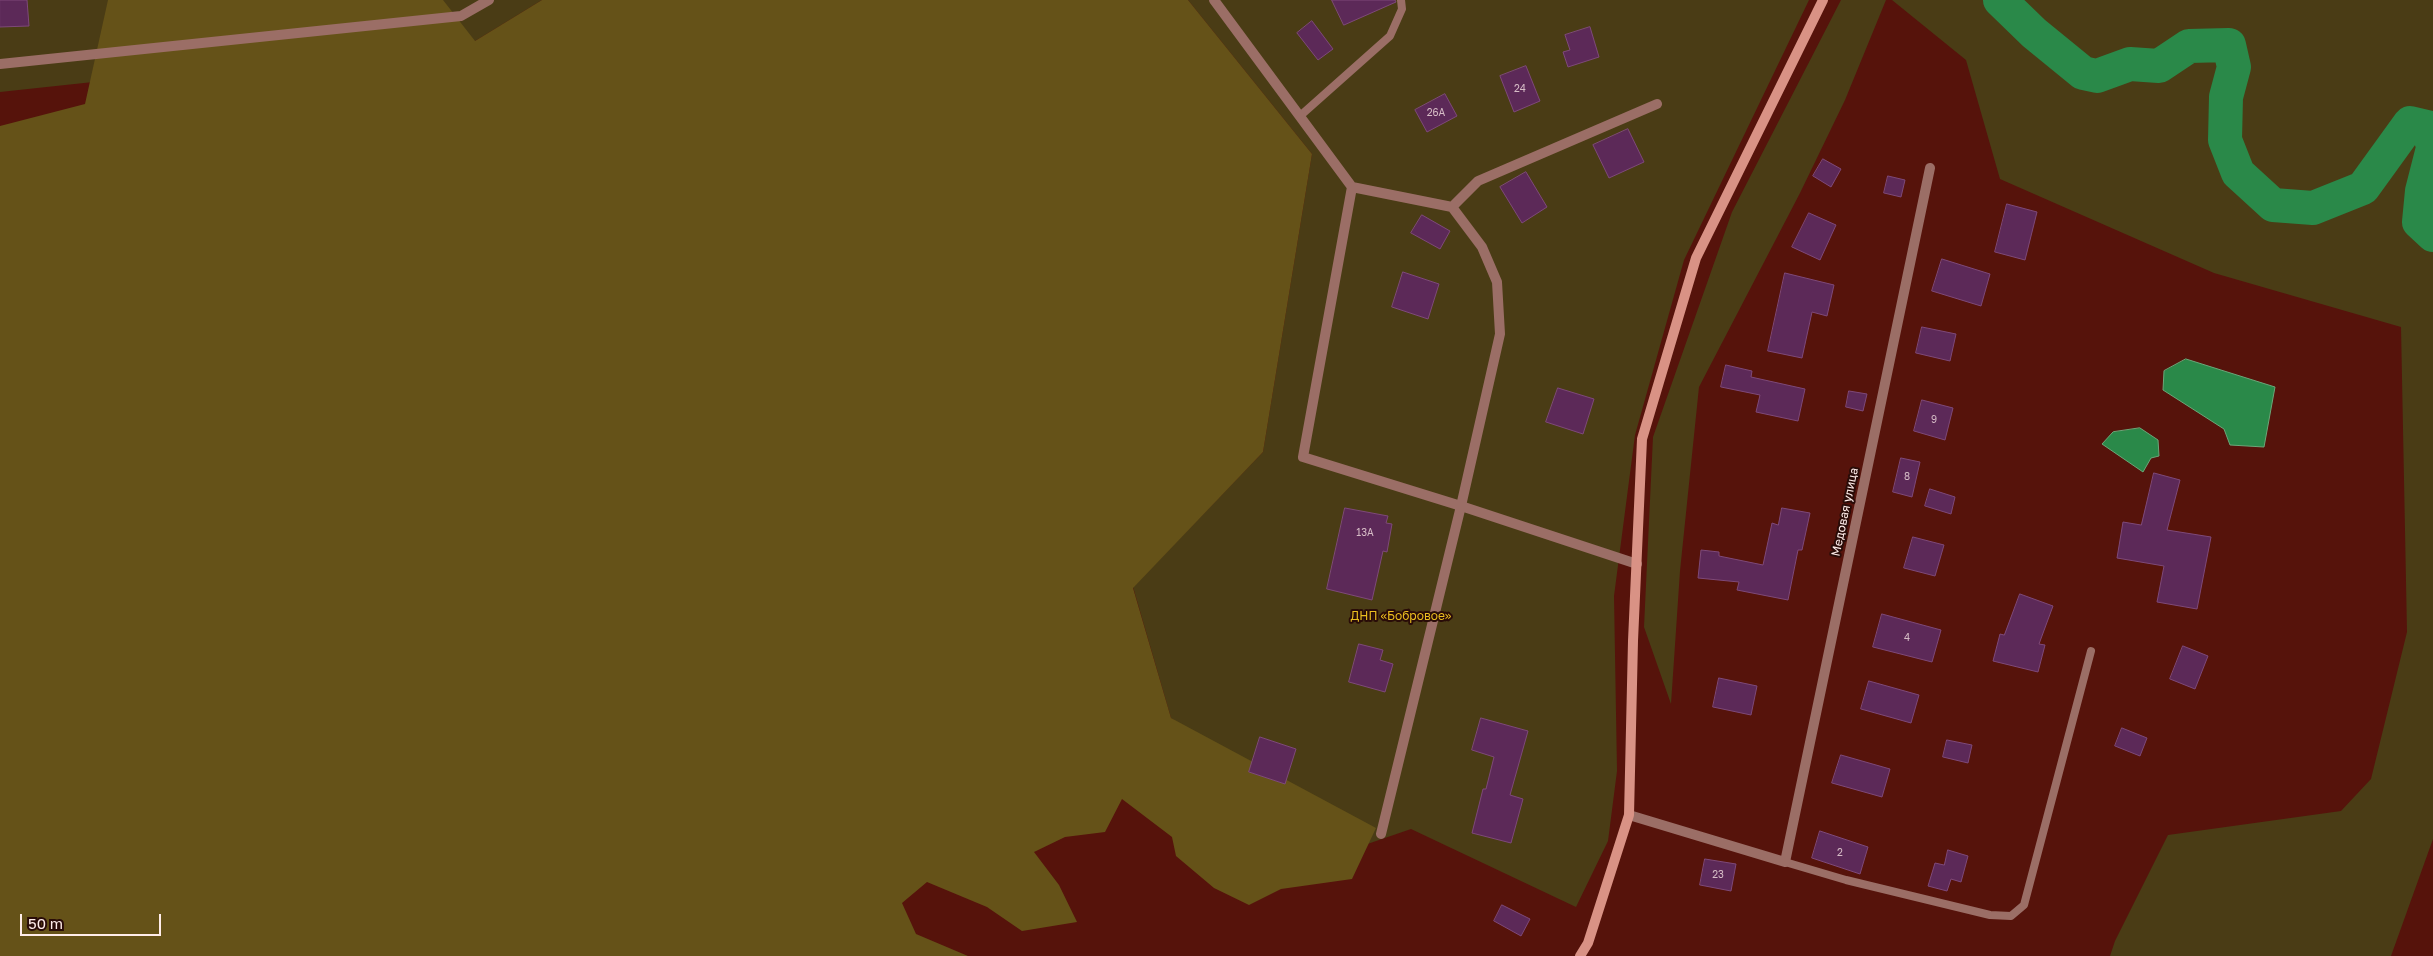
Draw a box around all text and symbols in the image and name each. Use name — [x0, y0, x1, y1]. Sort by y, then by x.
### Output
house number: 24 — [1514, 83, 1526, 95]
house number: 26А — [1427, 107, 1445, 119]
house number: 9 — [1931, 414, 1937, 426]
street label: Медовая улица — [1829, 466, 1861, 558]
house number: 8 — [1904, 471, 1910, 483]
house number: 13А — [1356, 527, 1374, 539]
park label: ДНП «Бобровое» — [1351, 609, 1451, 623]
house number: 4 — [1904, 632, 1910, 644]
house number: 2 — [1837, 847, 1843, 859]
house number: 23 — [1712, 869, 1724, 881]
scale bar — [22, 904, 164, 936]
text: 50 m — [28, 914, 63, 932]

